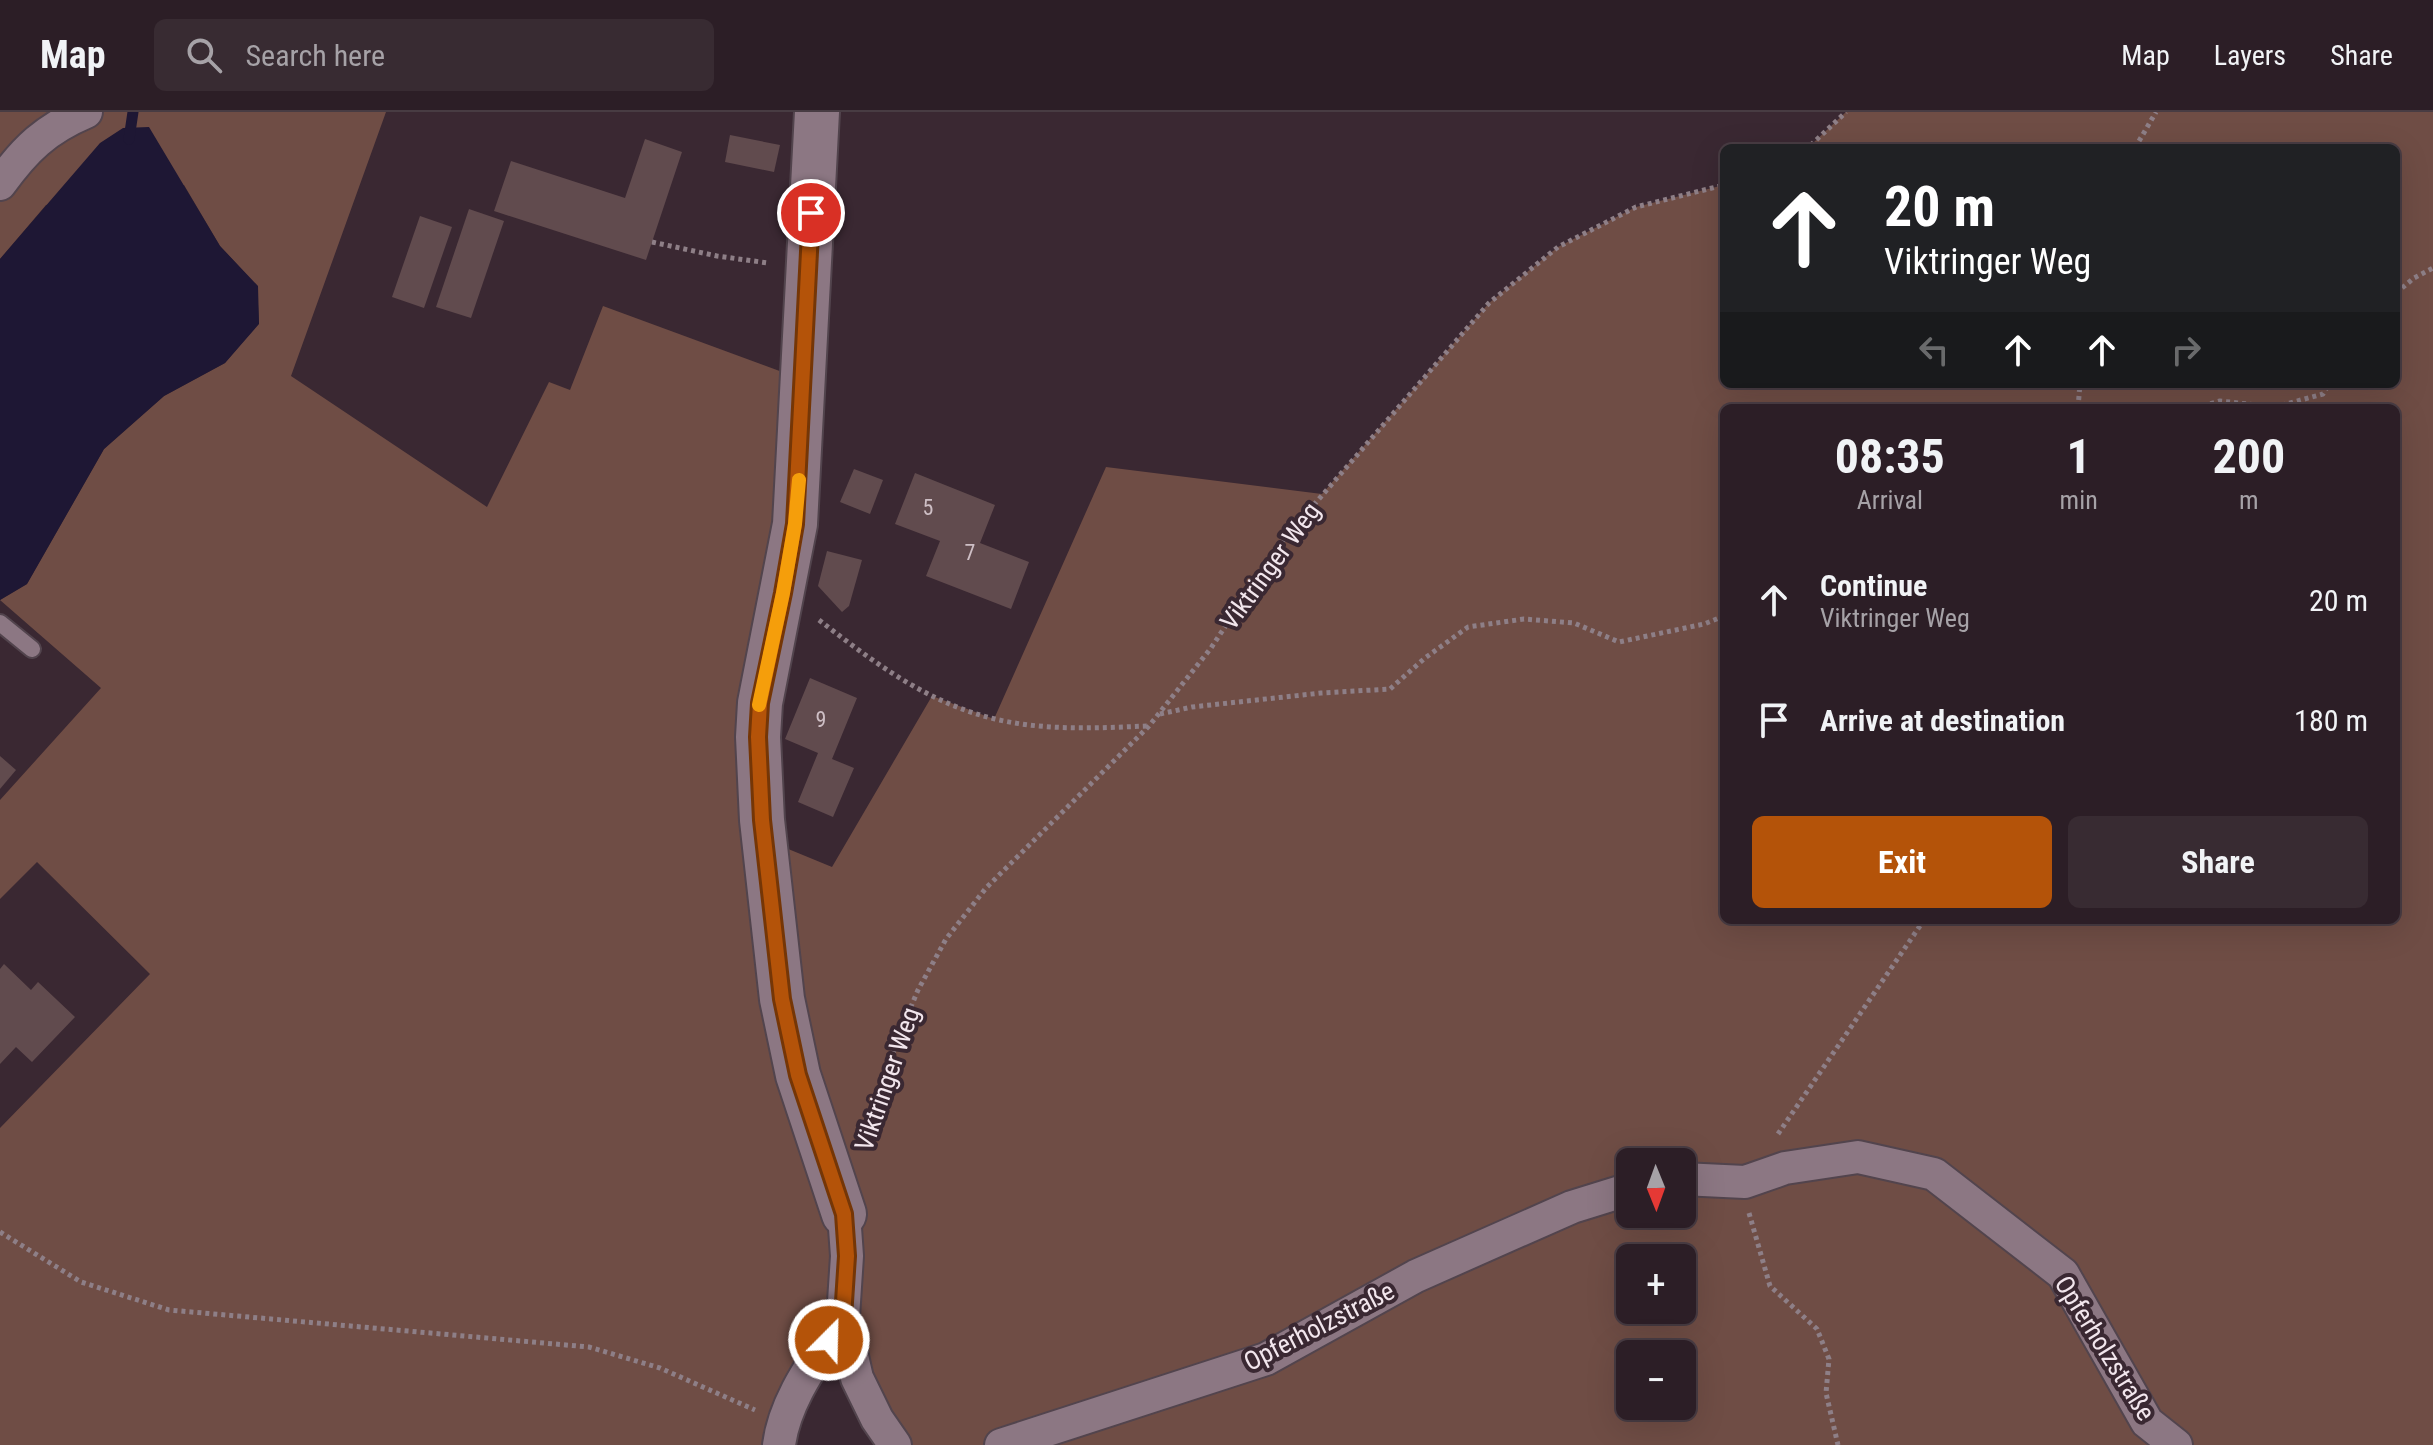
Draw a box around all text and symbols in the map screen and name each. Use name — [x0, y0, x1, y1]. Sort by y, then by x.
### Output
search box — [154, 19, 714, 91]
text: Map — [40, 33, 106, 77]
icon: search — [182, 33, 226, 77]
text: Search here — [246, 38, 385, 73]
text: Map — [2121, 39, 2170, 72]
text: Layers — [2214, 39, 2286, 72]
text: Share — [2330, 39, 2393, 72]
text: 20 m — [1884, 174, 1995, 240]
icon: ahead — [1752, 176, 1856, 280]
pin — [777, 179, 845, 247]
icon: arrive — [789, 191, 833, 235]
text: Viktringer Weg — [1884, 241, 2091, 283]
icon: left — [1912, 328, 1956, 372]
icon: ahead — [1996, 328, 2040, 372]
icon: ahead — [2080, 328, 2124, 372]
icon: right — [2164, 328, 2208, 372]
text: 08:35 — [1835, 428, 1945, 485]
text: 1 — [2067, 428, 2091, 485]
text: 200 — [2212, 428, 2285, 485]
text: Arrival — [1857, 485, 1923, 515]
text: min — [2060, 485, 2098, 515]
text: m — [2239, 485, 2259, 515]
house number: 5 — [923, 495, 933, 520]
street label: Viktringer Weg — [1214, 497, 1326, 635]
house number: 7 — [965, 540, 975, 565]
text: Continue — [1820, 568, 1927, 603]
icon: ahead — [1752, 578, 1796, 622]
text: 20 m — [2309, 583, 2368, 618]
text: Viktringer Weg — [1820, 603, 1970, 633]
icon: arrive — [1752, 698, 1796, 742]
text: Arrive at destination — [1820, 703, 2065, 738]
text: 180 m — [2294, 703, 2368, 738]
house number: 9 — [816, 707, 826, 732]
button: Exit — [1752, 816, 2052, 908]
button: Share — [2068, 816, 2368, 908]
street label: Viktringer Weg — [848, 1003, 926, 1155]
north arrow — [1616, 1148, 1696, 1228]
map controls — [1616, 1148, 1696, 1420]
button: + — [1616, 1244, 1696, 1324]
street label: Opferholzstraße — [2049, 1270, 2161, 1426]
street label: Opferholzstraße — [1239, 1275, 1399, 1377]
position arrow — [787, 1298, 871, 1382]
button: − — [1616, 1340, 1696, 1420]

